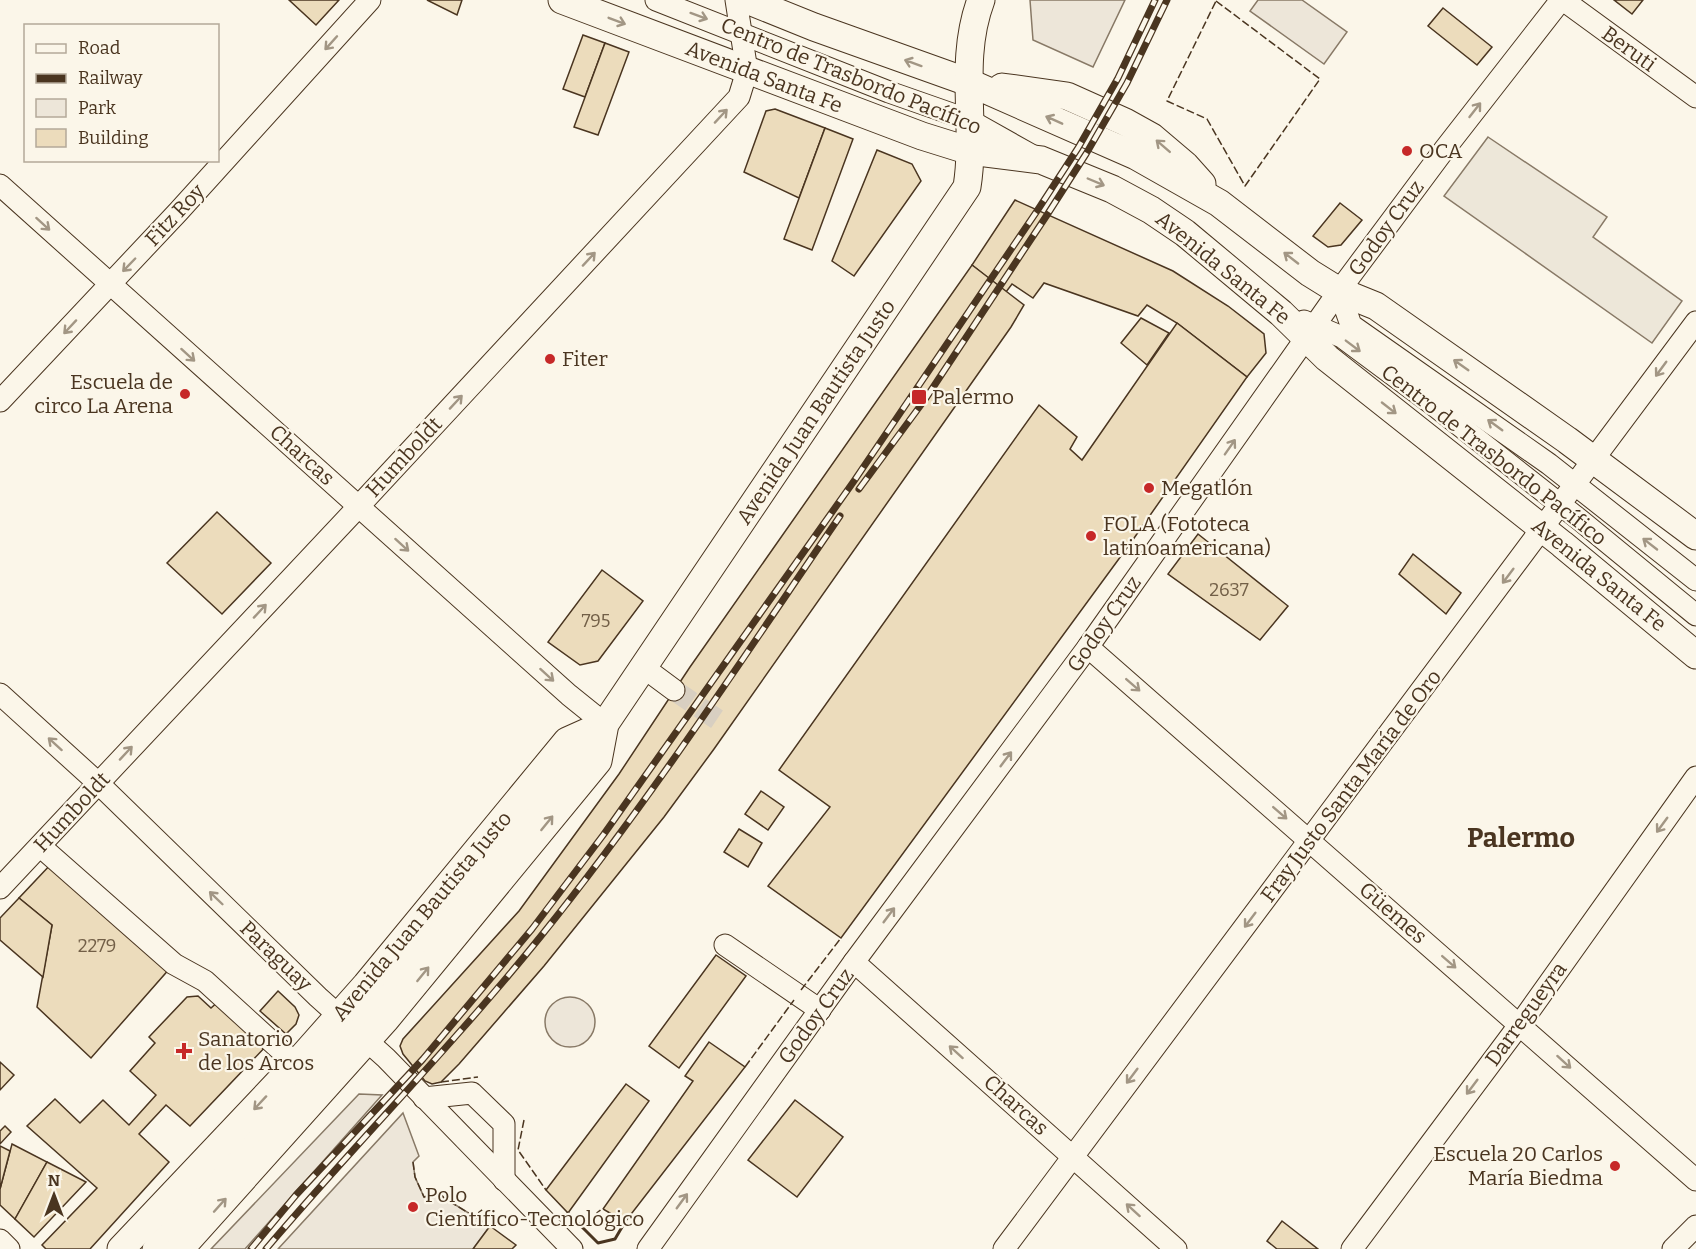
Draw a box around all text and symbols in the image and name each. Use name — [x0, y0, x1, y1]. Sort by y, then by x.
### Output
one-way arrow — [689, 11, 708, 22]
street label: Centro de Trasbordo Pacífico — [717, 12, 985, 140]
one-way arrow — [607, 16, 626, 27]
street label: Beruti — [1597, 21, 1661, 77]
legend — [24, 24, 219, 162]
street label: Avenida Santa Fe — [682, 35, 846, 119]
one-way arrow — [324, 36, 338, 51]
text: Road — [78, 37, 121, 59]
one-way arrow — [904, 56, 923, 67]
text: Railway — [78, 67, 143, 89]
text: Park — [78, 97, 117, 119]
one-way arrow — [1468, 102, 1481, 118]
one-way arrow — [714, 109, 728, 124]
one-way arrow — [1046, 114, 1064, 125]
text: Building — [78, 127, 149, 149]
place label: OCA — [1419, 138, 1462, 164]
one-way arrow — [1156, 139, 1171, 153]
marker: OCA — [1400, 144, 1414, 158]
street label: Godoy Cruz — [1343, 175, 1429, 281]
one-way arrow — [1086, 177, 1104, 188]
street label: Fitz Roy — [140, 178, 211, 252]
street label: Avenida Santa Fe — [1150, 206, 1296, 330]
one-way arrow — [36, 217, 51, 231]
one-way arrow — [582, 252, 596, 267]
one-way arrow — [1283, 252, 1299, 265]
one-way arrow — [121, 257, 136, 272]
street label: Avenida Juan Bautista Justo — [731, 295, 901, 529]
one-way arrow — [63, 319, 77, 334]
one-way arrow — [1345, 339, 1361, 352]
place label: Fiter — [562, 346, 608, 372]
one-way arrow — [180, 347, 196, 361]
marker: Fiter — [543, 352, 557, 366]
street label: Centro de Trasbordo Pacífico — [1376, 359, 1612, 551]
one-way arrow — [1453, 359, 1469, 371]
one-way arrow — [1655, 361, 1667, 377]
place label: Escuela de circo La Arena — [34, 369, 174, 419]
place label: Palermo — [932, 384, 1014, 410]
marker: Escuela de circo La Arena — [178, 387, 192, 401]
marker: Palermo — [910, 388, 928, 406]
one-way arrow — [449, 394, 463, 409]
one-way arrow — [1381, 401, 1397, 414]
street label: Humboldt — [360, 411, 448, 502]
street label: Charcas — [264, 419, 340, 491]
one-way arrow — [1488, 419, 1504, 432]
one-way arrow — [1224, 439, 1236, 456]
place label: Megatlón — [1161, 475, 1253, 501]
marker: Megatlón — [1142, 481, 1156, 495]
place label: FOLA (Fototeca latinoamericana) — [1103, 511, 1271, 561]
street label: Avenida Santa Fe — [1526, 513, 1672, 637]
marker: FOLA (Fototeca latinoamericana) — [1084, 529, 1098, 543]
one-way arrow — [395, 538, 410, 552]
one-way arrow — [1642, 538, 1658, 551]
one-way arrow — [1502, 567, 1514, 583]
street label: Godoy Cruz — [1061, 571, 1147, 677]
house number: 2637 — [1209, 579, 1249, 601]
one-way arrow — [253, 604, 267, 619]
house number: 795 — [582, 610, 610, 632]
street label: Fray Justo Santa María de Oro — [1255, 665, 1447, 907]
one-way arrow — [540, 668, 555, 682]
one-way arrow — [1125, 678, 1140, 692]
one-way arrow — [48, 737, 63, 751]
one-way arrow — [119, 746, 134, 761]
one-way arrow — [999, 751, 1012, 767]
street label: Humboldt — [28, 766, 116, 857]
street label: Avenida Juan Bautista Justo — [327, 806, 517, 1026]
one-way arrow — [1271, 806, 1287, 820]
one-way arrow — [540, 816, 553, 832]
one-way arrow — [1656, 816, 1668, 833]
district label: Palermo — [1467, 822, 1575, 854]
street label: Güemes — [1354, 877, 1432, 949]
one-way arrow — [208, 891, 223, 905]
one-way arrow — [883, 908, 896, 924]
one-way arrow — [1243, 912, 1256, 928]
street label: Paraguay — [234, 915, 318, 997]
house number: 2279 — [78, 935, 116, 957]
one-way arrow — [1441, 955, 1456, 969]
street label: Darregueyra — [1480, 956, 1573, 1071]
street label: Godoy Cruz — [773, 963, 859, 1069]
one-way arrow — [416, 967, 430, 982]
place label: Sanatorio de los Arcos — [198, 1026, 314, 1076]
marker: Sanatorio de los Arcos — [175, 1042, 193, 1060]
one-way arrow — [949, 1045, 964, 1059]
one-way arrow — [1556, 1055, 1571, 1069]
one-way arrow — [1126, 1068, 1139, 1084]
street label: Charcas — [978, 1069, 1054, 1141]
one-way arrow — [1466, 1079, 1479, 1095]
one-way arrow — [252, 1095, 267, 1110]
place label: Escuela 20 Carlos María Biedma — [1433, 1141, 1604, 1191]
marker: Escuela 20 Carlos María Biedma — [1608, 1159, 1622, 1173]
north arrow — [24, 1165, 84, 1225]
text: N — [48, 1171, 60, 1190]
place label: Polo Científico-Tecnológico — [425, 1182, 644, 1232]
one-way arrow — [676, 1194, 688, 1210]
one-way arrow — [212, 1198, 227, 1213]
marker: Polo Científico-Tecnológico — [406, 1200, 420, 1214]
one-way arrow — [1126, 1203, 1141, 1217]

